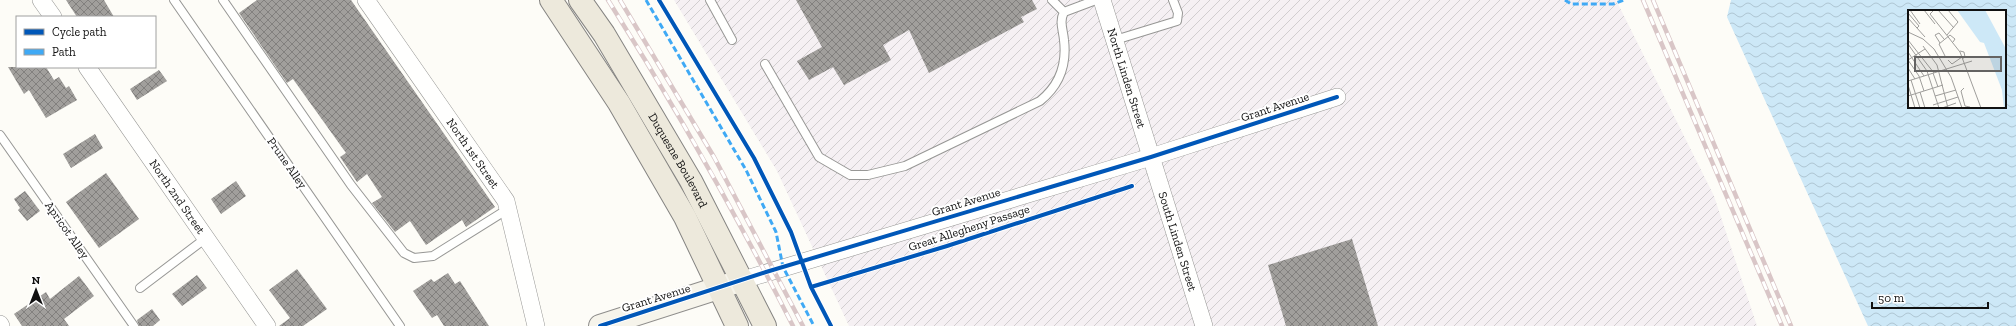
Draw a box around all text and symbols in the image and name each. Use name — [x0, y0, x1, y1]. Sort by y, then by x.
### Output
inset map — [1908, 10, 2006, 108]
legend — [16, 16, 156, 68]
text: Cycle path — [52, 25, 107, 39]
street label: North Linden Street — [1104, 27, 1149, 130]
text: Path — [52, 45, 76, 59]
street label: Grant Avenue — [1239, 89, 1311, 125]
street label: Duquesne Boulevard — [645, 110, 711, 210]
street label: North 1st Street — [444, 116, 502, 192]
street label: Prune Alley — [264, 135, 310, 192]
street label: North 2nd Street — [146, 157, 208, 237]
street label: Grant Avenue — [930, 185, 1002, 219]
street label: South Linden Street — [1155, 190, 1200, 293]
street label: Apricot Alley — [42, 199, 92, 262]
street label: Great Allegheny Passage — [907, 202, 1032, 254]
north arrow — [16, 270, 56, 310]
text: N — [32, 274, 41, 287]
street label: Grant Avenue — [620, 281, 692, 315]
scale bar — [1872, 284, 1988, 310]
text: 50 m — [1878, 291, 1905, 305]

